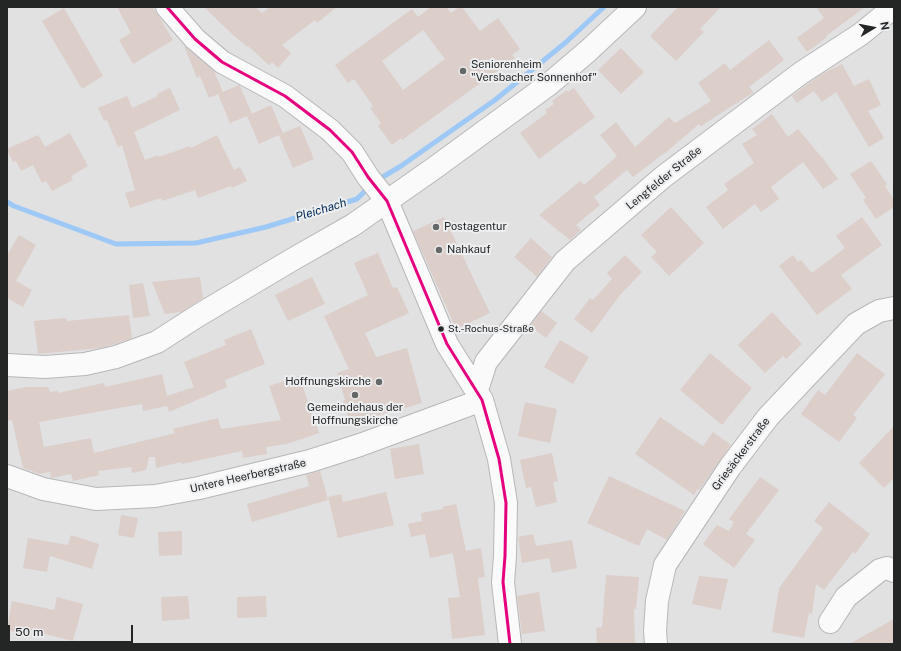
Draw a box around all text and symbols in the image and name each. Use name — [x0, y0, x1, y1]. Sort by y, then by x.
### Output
north arrow — [853, 8, 893, 48]
text: N — [878, 21, 891, 31]
place label: Seniorenheim "Versbacher Sonnenhof" — [471, 58, 597, 84]
marker: Seniorenheim "Versbacher Sonnenhof" — [458, 66, 468, 76]
street label: Lengfelder Straße — [624, 143, 704, 213]
water label: Pleichach — [294, 195, 348, 225]
place label: Postagentur — [444, 220, 507, 234]
marker: Postagentur — [431, 222, 441, 232]
place label: Nahkauf — [447, 243, 491, 257]
marker: Nahkauf — [434, 245, 444, 255]
place label: St.-Rochus-Straße — [448, 323, 534, 335]
marker: St.-Rochus-Straße — [436, 324, 446, 334]
place label: Hoffnungskirche — [285, 375, 371, 389]
marker: Hoffnungskirche — [374, 377, 384, 387]
marker: Gemeindehaus der Hoffnungskirche — [350, 390, 360, 400]
place label: Gemeindehaus der Hoffnungskirche — [307, 401, 403, 427]
street label: Griesäckerstraße — [709, 415, 773, 493]
street label: Untere Heerbergstraße — [189, 456, 307, 496]
scale bar — [10, 617, 135, 643]
text: 50 m — [15, 625, 43, 639]

